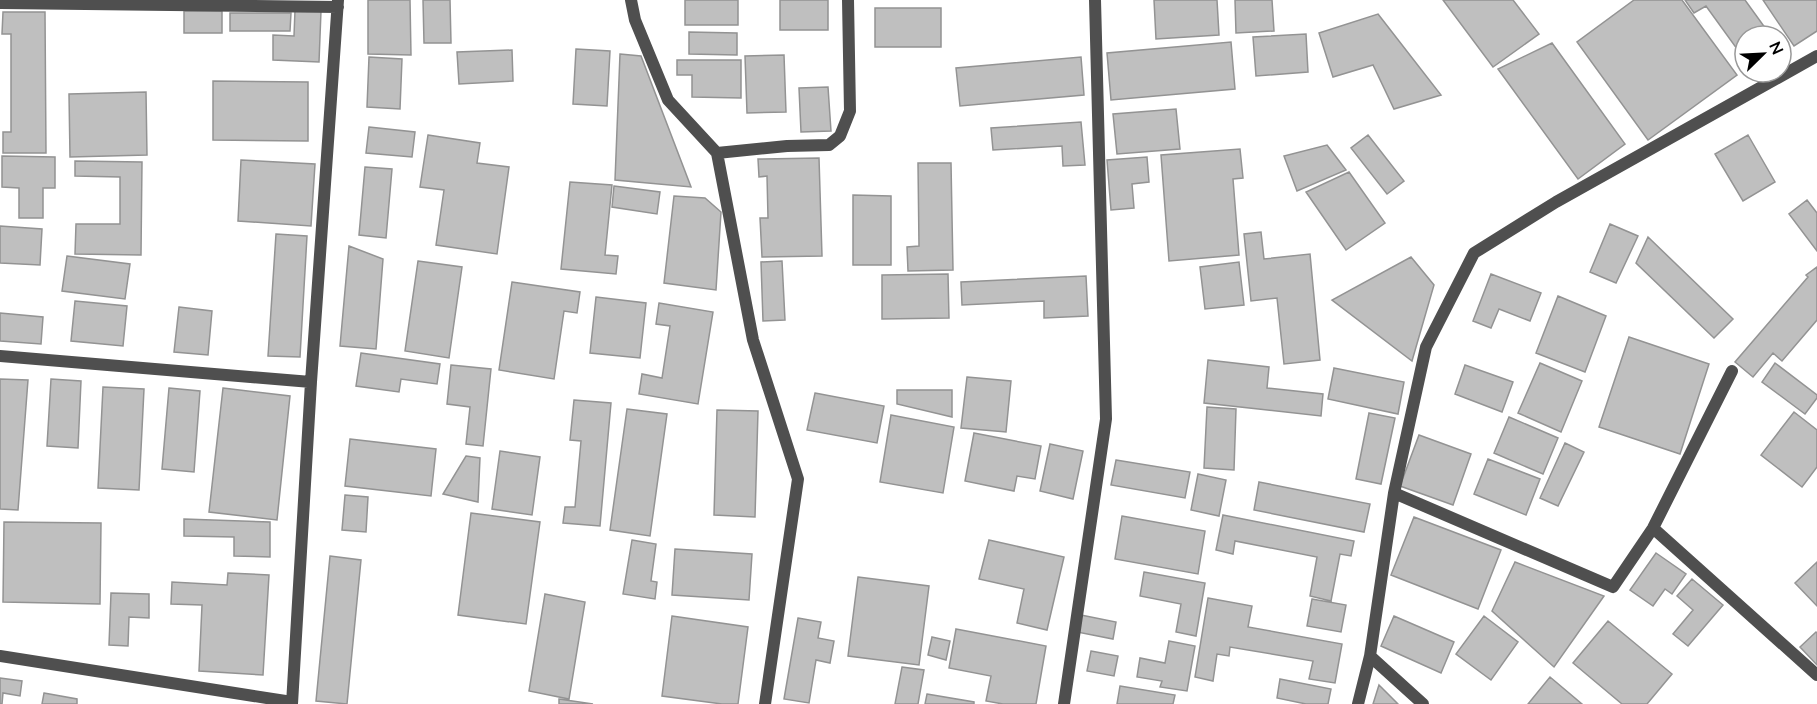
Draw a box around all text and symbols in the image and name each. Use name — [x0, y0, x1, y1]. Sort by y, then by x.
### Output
north arrow — [1733, 24, 1793, 84]
text: N — [1765, 38, 1788, 57]

